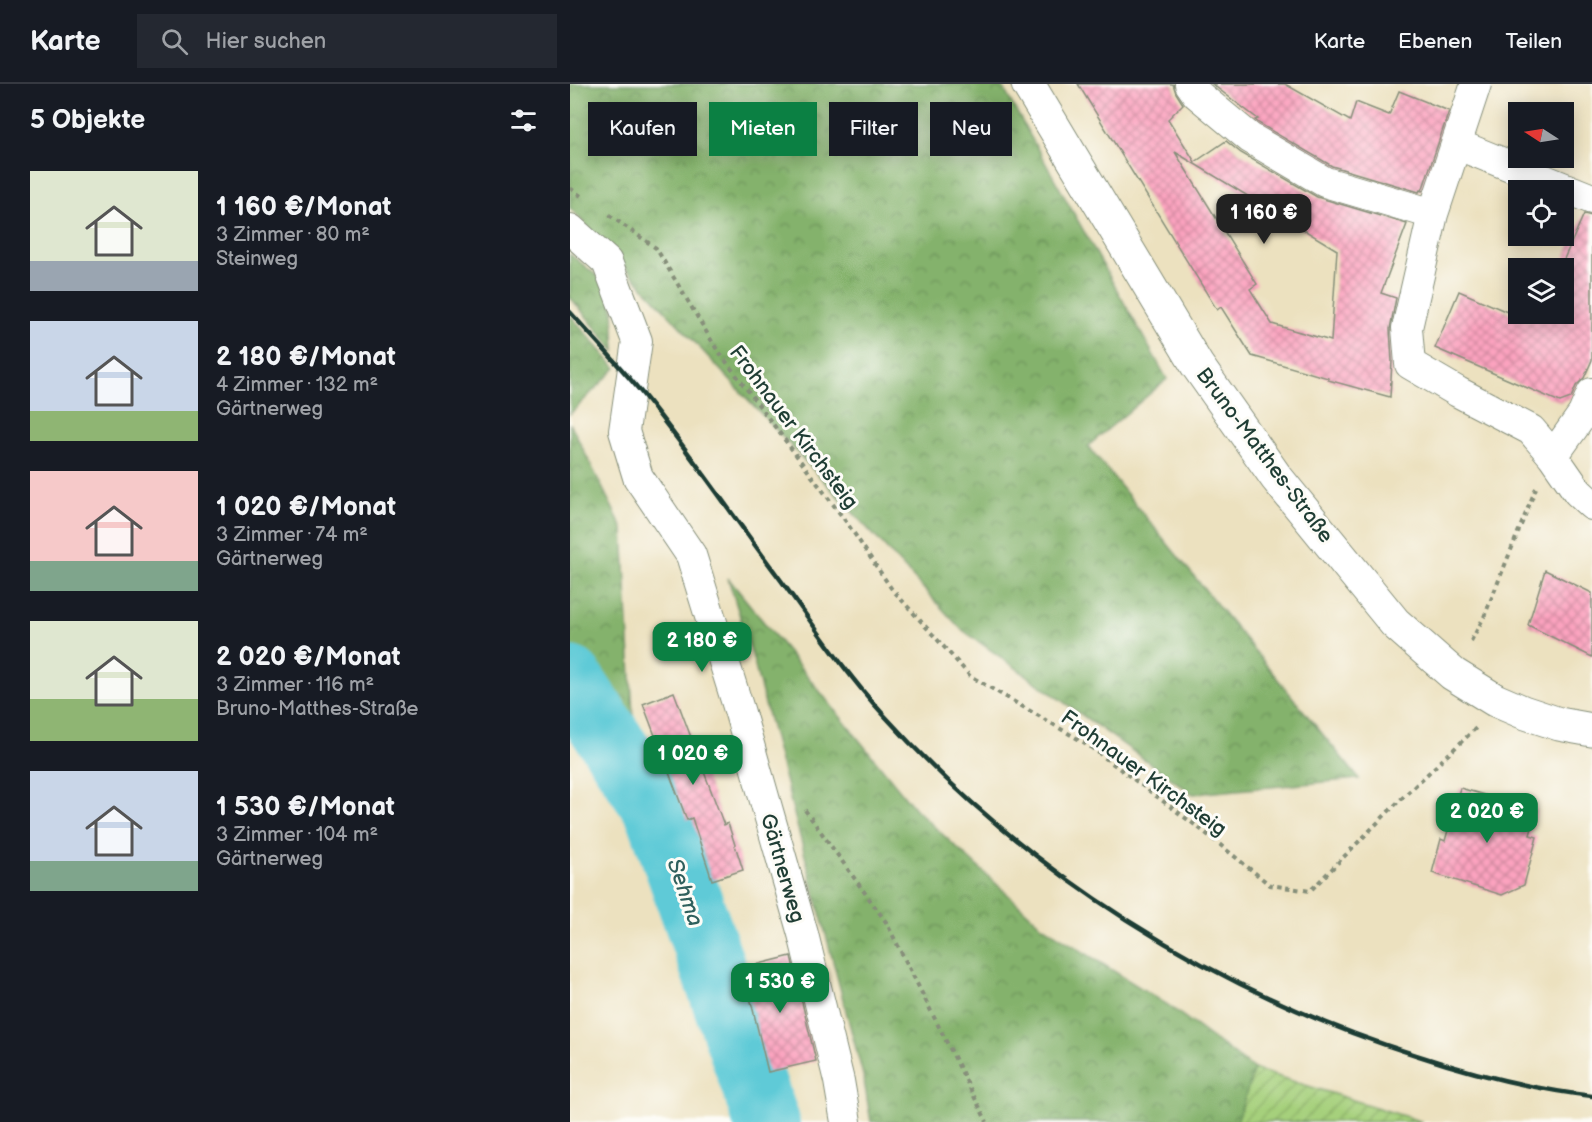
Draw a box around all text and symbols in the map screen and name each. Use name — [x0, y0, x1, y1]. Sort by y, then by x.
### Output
search box — [137, 14, 557, 68]
text: Karte — [30, 25, 101, 58]
icon: search — [158, 25, 191, 58]
text: Hier suchen — [206, 28, 326, 55]
text: Karte — [1314, 29, 1365, 54]
text: Ebenen — [1398, 29, 1472, 54]
text: Teilen — [1505, 29, 1562, 54]
chip: Kaufen — [588, 102, 697, 156]
chip: Mieten — [709, 102, 817, 156]
chip: Filter — [829, 102, 918, 156]
chip: Neu — [930, 102, 1012, 156]
north arrow — [1508, 102, 1574, 168]
map controls — [1508, 102, 1574, 324]
icon: filters — [507, 104, 540, 137]
text: 5 Objekte — [30, 105, 145, 136]
button: locate — [1508, 180, 1574, 246]
text: 1 160 €/Monat — [216, 192, 391, 223]
pin: 1 160 € — [1209, 194, 1319, 245]
icon: home — [78, 195, 150, 267]
text: 1 160 € — [1230, 201, 1298, 225]
text: 3 Zimmer · 80 m² — [216, 223, 370, 247]
text: Steinweg — [216, 247, 298, 271]
button: layers — [1508, 258, 1574, 324]
street label: Frohnauer Kirchsteig — [724, 341, 863, 514]
text: 2 180 €/Monat — [216, 342, 396, 373]
icon: home — [78, 345, 150, 417]
street label: Bruno-Matthes-Straße — [1191, 363, 1339, 548]
text: 4 Zimmer · 132 m² — [216, 373, 378, 397]
text: Gärtnerweg — [216, 397, 323, 421]
text: 1 020 €/Monat — [216, 492, 396, 523]
icon: home — [78, 495, 150, 567]
text: 3 Zimmer · 74 m² — [216, 523, 368, 547]
text: Gärtnerweg — [216, 547, 323, 571]
pin: 2 180 € — [647, 622, 757, 673]
text: 2 180 € — [667, 629, 737, 653]
text: 2 020 €/Monat — [216, 642, 401, 673]
icon: home — [78, 645, 150, 717]
text: 3 Zimmer · 116 m² — [216, 673, 374, 697]
text: Bruno-Matthes-Straße — [216, 697, 418, 721]
street label: Frohnauer Kirchsteig — [1056, 705, 1231, 842]
pin: 1 020 € — [638, 735, 748, 786]
text: 1 020 € — [658, 742, 728, 766]
text: 1 530 €/Monat — [216, 792, 395, 823]
pin: 2 020 € — [1432, 793, 1542, 844]
icon: home — [78, 795, 150, 867]
text: 2 020 € — [1450, 800, 1524, 824]
street label: Gärtnerweg — [755, 811, 810, 926]
text: 3 Zimmer · 104 m² — [216, 823, 378, 847]
text: Gärtnerweg — [216, 847, 323, 871]
water label: Sehma — [660, 855, 709, 930]
pin: 1 530 € — [725, 963, 835, 1014]
text: 1 530 € — [745, 970, 815, 994]

